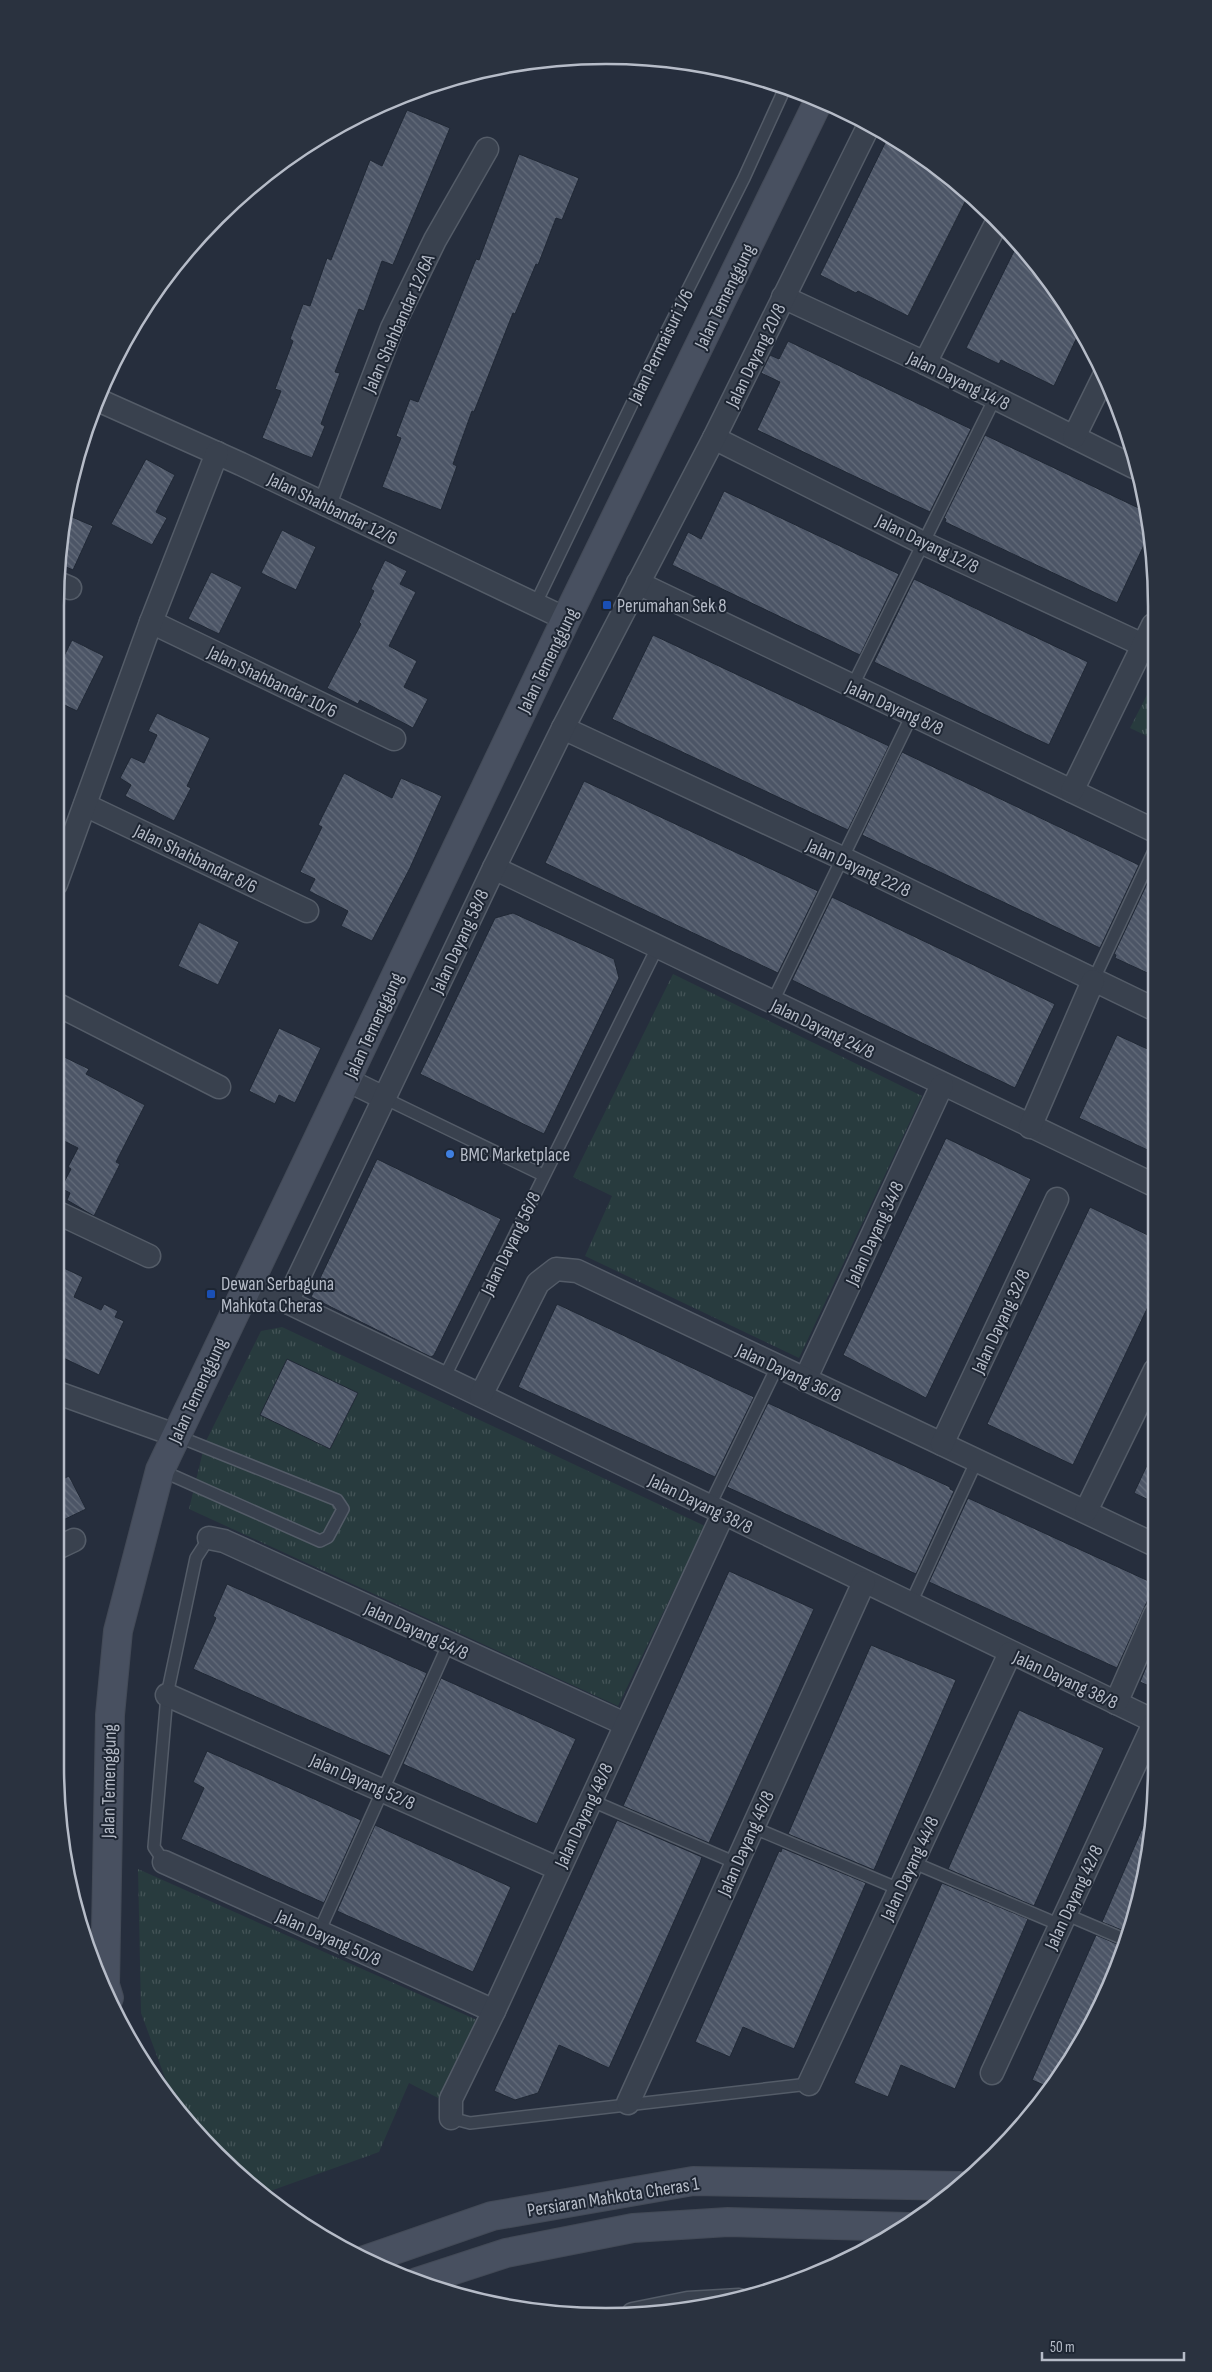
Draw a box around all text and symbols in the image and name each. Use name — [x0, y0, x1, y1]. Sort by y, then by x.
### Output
street label: Jalan Temenggung — [690, 240, 761, 354]
street label: Jalan Shahbandar 12/6A — [358, 250, 441, 397]
street label: Jalan Permaisuri 1/6 — [623, 285, 699, 409]
street label: Jalan Dayang 20/8 — [721, 300, 791, 412]
street label: Jalan Dayang 14/8 — [902, 346, 1013, 416]
street label: Jalan Shahbandar 12/6 — [263, 468, 401, 551]
street label: Jalan Dayang 12/8 — [871, 509, 983, 579]
place label: Perumahan Sek 8 — [617, 595, 727, 618]
marker: Perumahan Sek 8 — [601, 599, 613, 611]
street label: Jalan Temenggung — [513, 604, 584, 718]
street label: Jalan Shahbandar 10/6 — [203, 641, 341, 724]
street label: Jalan Dayang 8/8 — [841, 675, 947, 741]
street label: Jalan Shahbandar 8/6 — [129, 819, 261, 899]
street label: Jalan Dayang 22/8 — [802, 834, 914, 903]
street label: Jalan Dayang 58/8 — [426, 886, 495, 998]
street label: Jalan Temenggung — [339, 969, 409, 1083]
street label: Jalan Dayang 24/8 — [766, 994, 878, 1064]
place label: BMC Marketplace — [460, 1144, 570, 1167]
marker: BMC Marketplace — [444, 1148, 456, 1160]
street label: Jalan Dayang 34/8 — [841, 1178, 910, 1290]
street label: Jalan Dayang 56/8 — [476, 1188, 546, 1300]
street label: Jalan Dayang 32/8 — [967, 1266, 1036, 1379]
place label: Dewan Serbaguna Mahkota Cheras — [221, 1273, 334, 1318]
marker: Dewan Serbaguna Mahkota Cheras — [205, 1288, 217, 1300]
street label: Jalan Temenggung — [163, 1334, 233, 1448]
street label: Jalan Dayang 36/8 — [731, 1339, 844, 1408]
street label: Jalan Dayang 38/8 — [644, 1469, 756, 1539]
street label: Jalan Dayang 54/8 — [360, 1597, 472, 1665]
street label: Jalan Dayang 38/8 — [1008, 1646, 1121, 1715]
street label: Jalan Temenggung — [97, 1723, 122, 1839]
street label: Jalan Dayang 52/8 — [305, 1749, 418, 1816]
street label: Jalan Dayang 48/8 — [550, 1760, 619, 1873]
street label: Jalan Dayang 46/8 — [713, 1787, 780, 1901]
street label: Jalan Dayang 44/8 — [876, 1813, 945, 1925]
street label: Jalan Dayang 42/8 — [1040, 1842, 1109, 1955]
street label: Jalan Dayang 50/8 — [271, 1905, 385, 1972]
street label: Persiaran Mahkota Cheras 1 — [526, 2172, 701, 2222]
scale bar — [1042, 2330, 1184, 2362]
text: 50 m — [1050, 2338, 1075, 2357]

